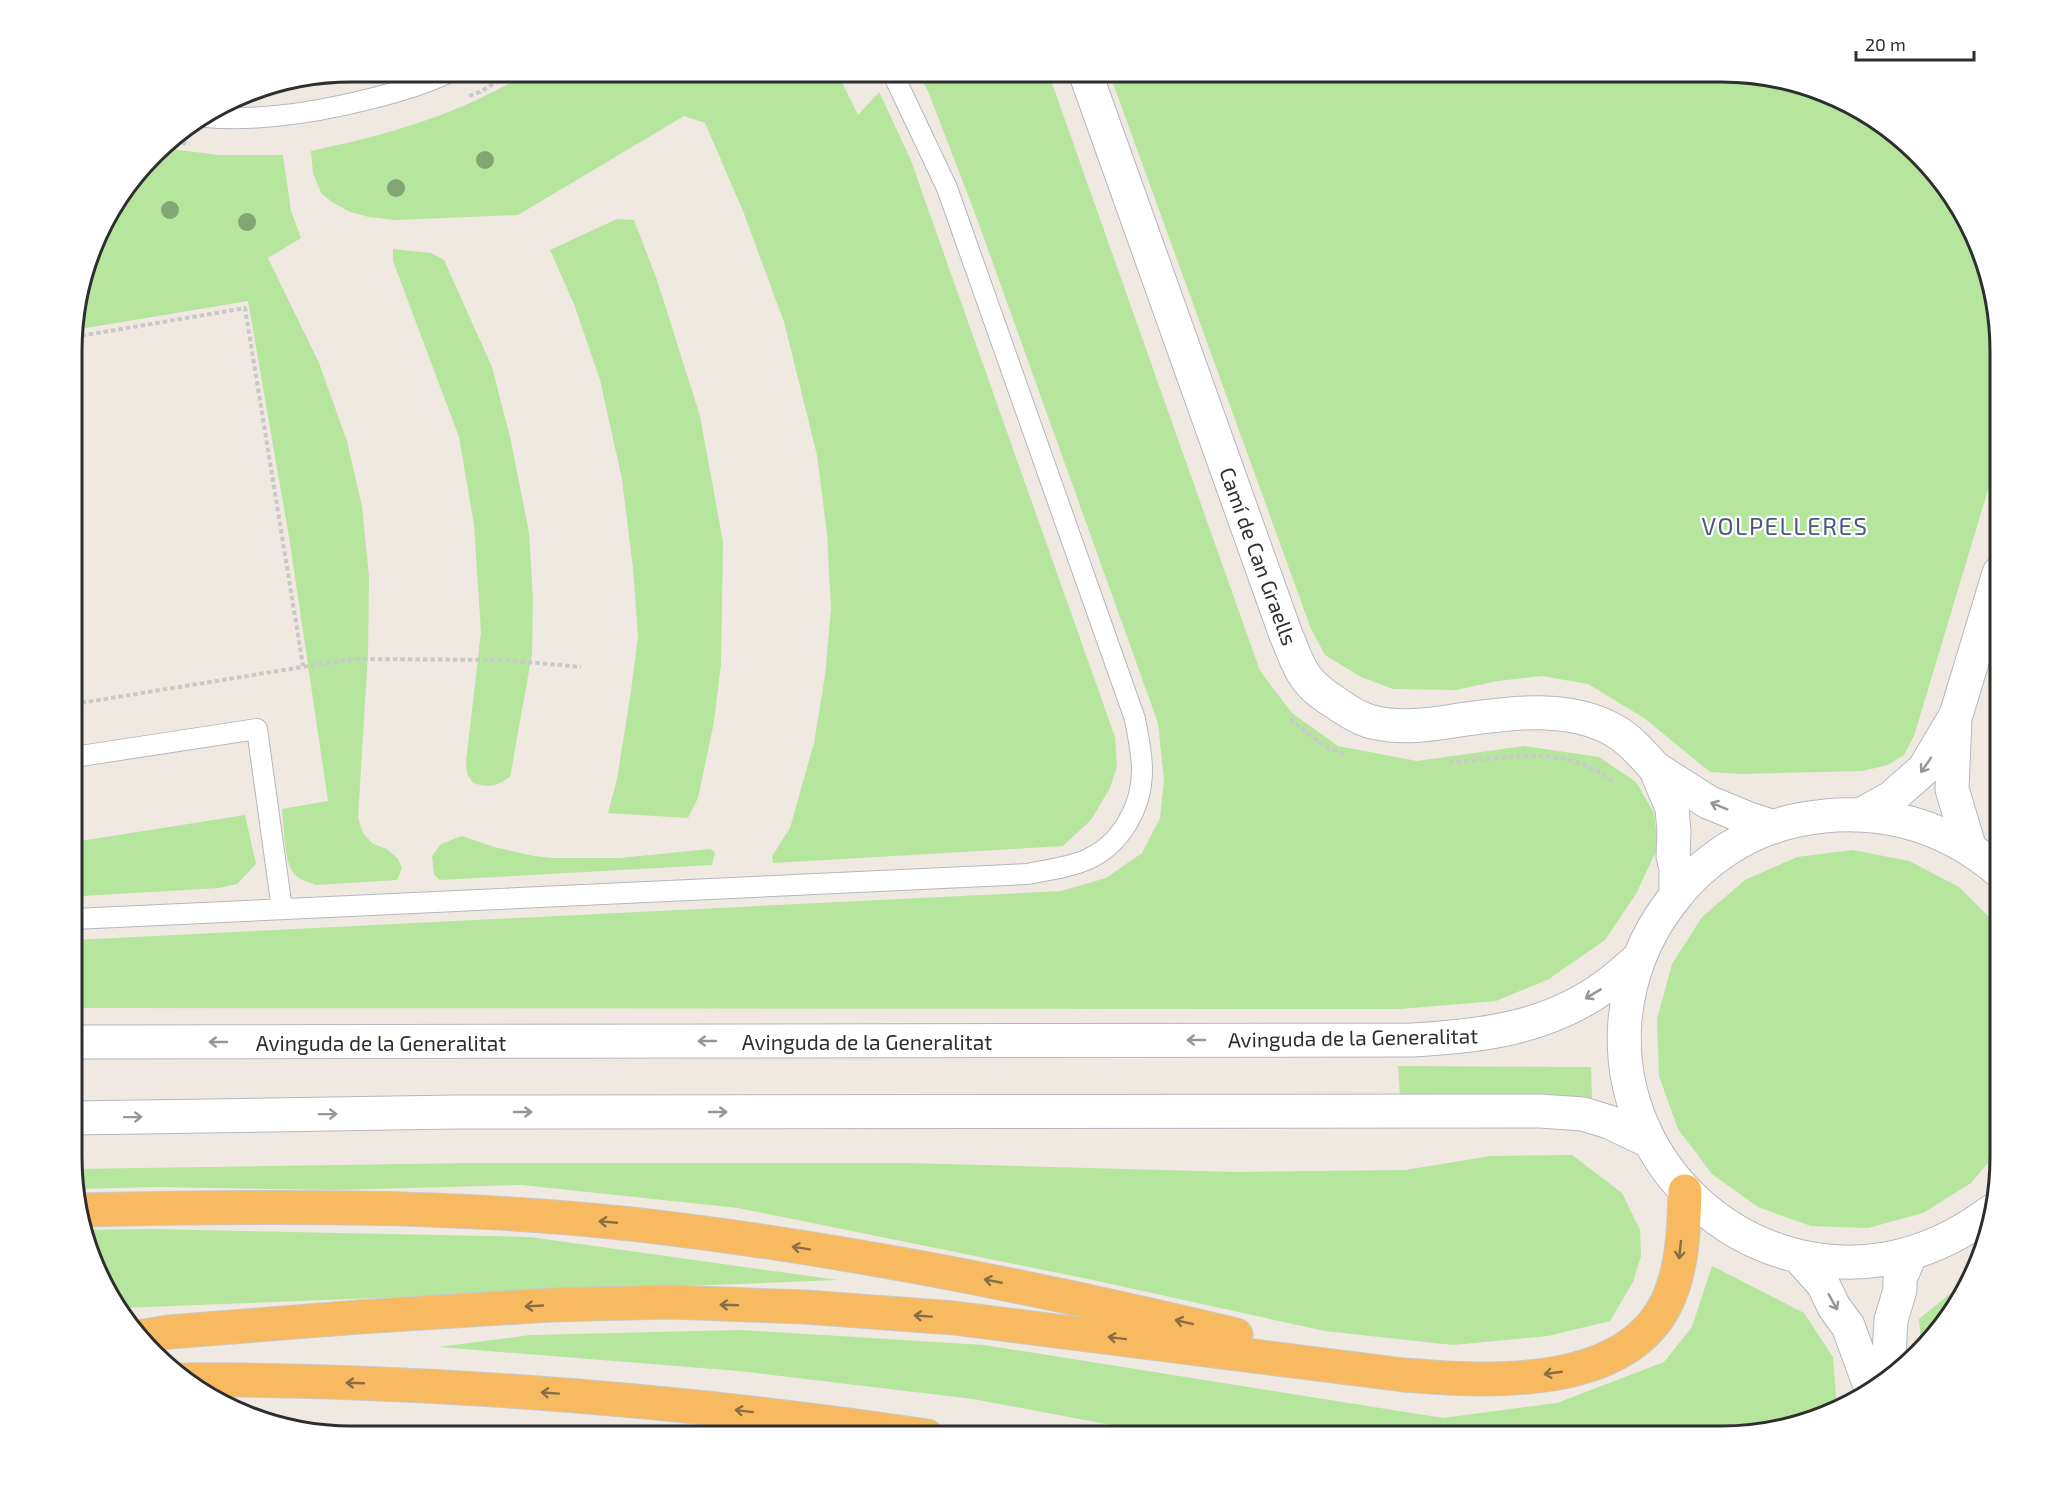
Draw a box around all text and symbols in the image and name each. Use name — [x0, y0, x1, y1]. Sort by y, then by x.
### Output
scale bar — [1856, 24, 1974, 62]
text: 20 m — [1865, 33, 1906, 55]
street label: Camí de Can Graells — [1215, 464, 1303, 648]
district label: VOLPELLERES — [1702, 511, 1868, 540]
one-way arrow — [1920, 756, 1932, 772]
one-way arrow — [1710, 800, 1729, 811]
one-way arrow — [1585, 988, 1602, 1000]
street label: Avinguda de la Generalitat — [1228, 1022, 1478, 1052]
street label: Avinguda de la Generalitat — [742, 1029, 992, 1054]
street label: Avinguda de la Generalitat — [256, 1030, 506, 1055]
one-way arrow — [1187, 1034, 1207, 1046]
one-way arrow — [698, 1035, 718, 1047]
one-way arrow — [209, 1036, 229, 1048]
one-way arrow — [512, 1106, 532, 1118]
one-way arrow — [707, 1106, 727, 1118]
one-way arrow — [317, 1108, 337, 1120]
one-way arrow — [122, 1111, 142, 1123]
one-way arrow — [598, 1217, 618, 1228]
one-way arrow — [1674, 1239, 1685, 1259]
one-way arrow — [792, 1242, 811, 1253]
one-way arrow — [984, 1275, 1004, 1286]
one-way arrow — [1828, 1293, 1839, 1311]
one-way arrow — [719, 1299, 739, 1310]
one-way arrow — [524, 1301, 544, 1312]
one-way arrow — [914, 1310, 934, 1321]
one-way arrow — [1175, 1316, 1194, 1328]
one-way arrow — [1107, 1332, 1127, 1343]
one-way arrow — [1543, 1367, 1563, 1378]
one-way arrow — [345, 1378, 365, 1389]
one-way arrow — [540, 1387, 560, 1398]
one-way arrow — [734, 1405, 754, 1416]

